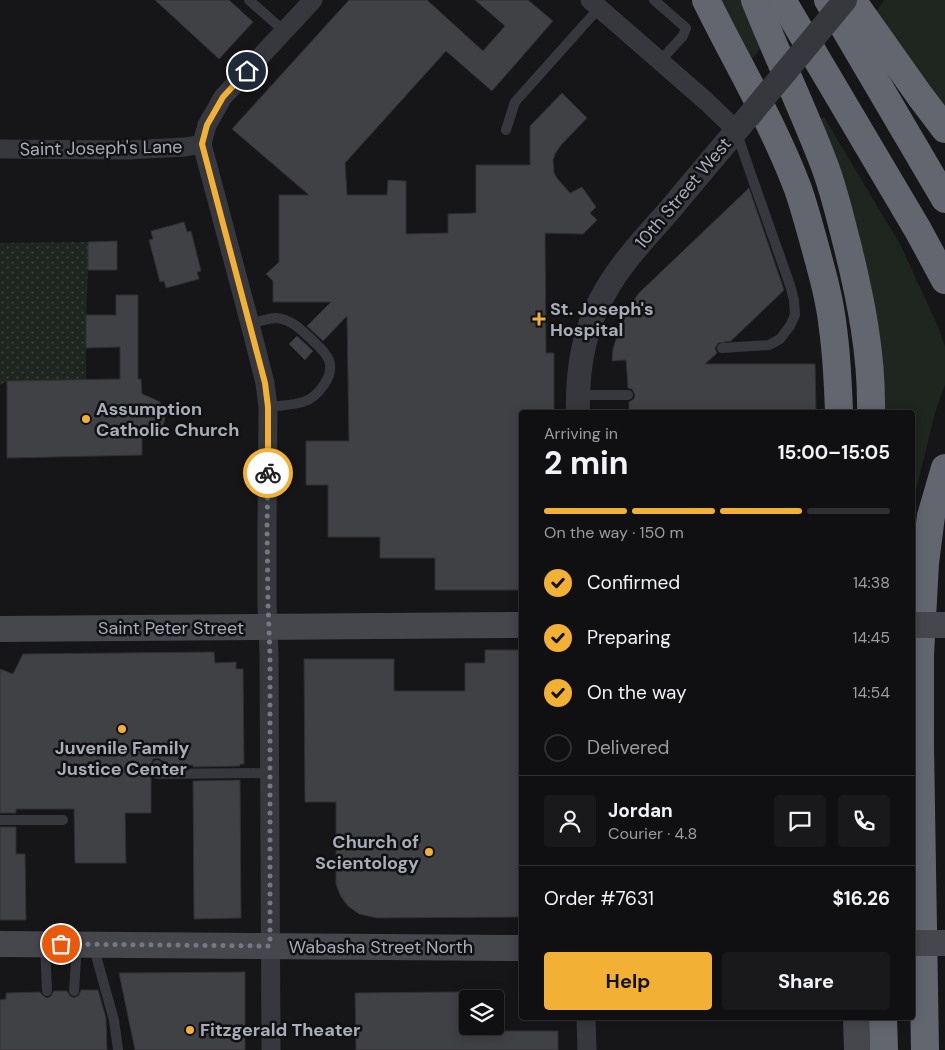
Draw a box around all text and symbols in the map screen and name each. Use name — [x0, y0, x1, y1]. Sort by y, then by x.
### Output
pin — [226, 50, 268, 92]
icon: home — [233, 57, 261, 85]
street label: 10th Street West — [629, 132, 737, 254]
street label: Saint Joseph's Lane — [19, 135, 183, 161]
place label: St. Joseph's Hospital — [550, 297, 654, 342]
marker: St. Joseph's Hospital — [532, 312, 546, 326]
place label: Assumption Catholic Church — [96, 397, 239, 442]
marker: Assumption Catholic Church — [80, 413, 92, 425]
text: Arriving in — [544, 423, 618, 444]
text: 15:00–15:05 — [778, 440, 890, 465]
text: 2 min — [544, 442, 629, 484]
courier — [243, 448, 293, 498]
icon: bike — [254, 459, 282, 487]
text: On the way · 150 m — [544, 522, 684, 543]
icon: check — [544, 569, 572, 597]
text: Confirmed — [587, 570, 680, 595]
text: 14:38 — [853, 572, 890, 593]
street label: Saint Peter Street — [98, 616, 244, 640]
icon: check — [544, 624, 572, 652]
text: Preparing — [587, 625, 671, 650]
text: 14:45 — [853, 627, 890, 648]
icon: check — [544, 679, 572, 707]
text: On the way — [587, 680, 687, 705]
text: 14:54 — [853, 682, 890, 703]
marker: Juvenile Family Justice Center — [116, 723, 128, 735]
text: Delivered — [587, 735, 669, 760]
place label: Juvenile Family Justice Center — [55, 736, 189, 781]
button: person — [544, 795, 596, 847]
button: chat — [774, 795, 826, 847]
button: phone — [838, 795, 890, 847]
text: Jordan — [608, 798, 673, 823]
text: Courier · 4.8 — [608, 823, 697, 844]
place label: Church of Scientology — [315, 830, 419, 875]
marker: Church of Scientology — [423, 846, 435, 858]
text: Order #7631 — [544, 886, 654, 911]
text: $16.26 — [832, 886, 890, 911]
pin — [40, 923, 82, 965]
icon: bag — [47, 930, 75, 958]
street label: Wabasha Street North — [289, 935, 473, 959]
button: Help — [544, 952, 712, 1010]
button: Share — [722, 952, 890, 1010]
map controls — [459, 990, 504, 1035]
button: layers — [459, 990, 504, 1035]
place label: Fitzgerald Theater — [200, 1018, 360, 1042]
marker: Fitzgerald Theater — [184, 1024, 196, 1036]

